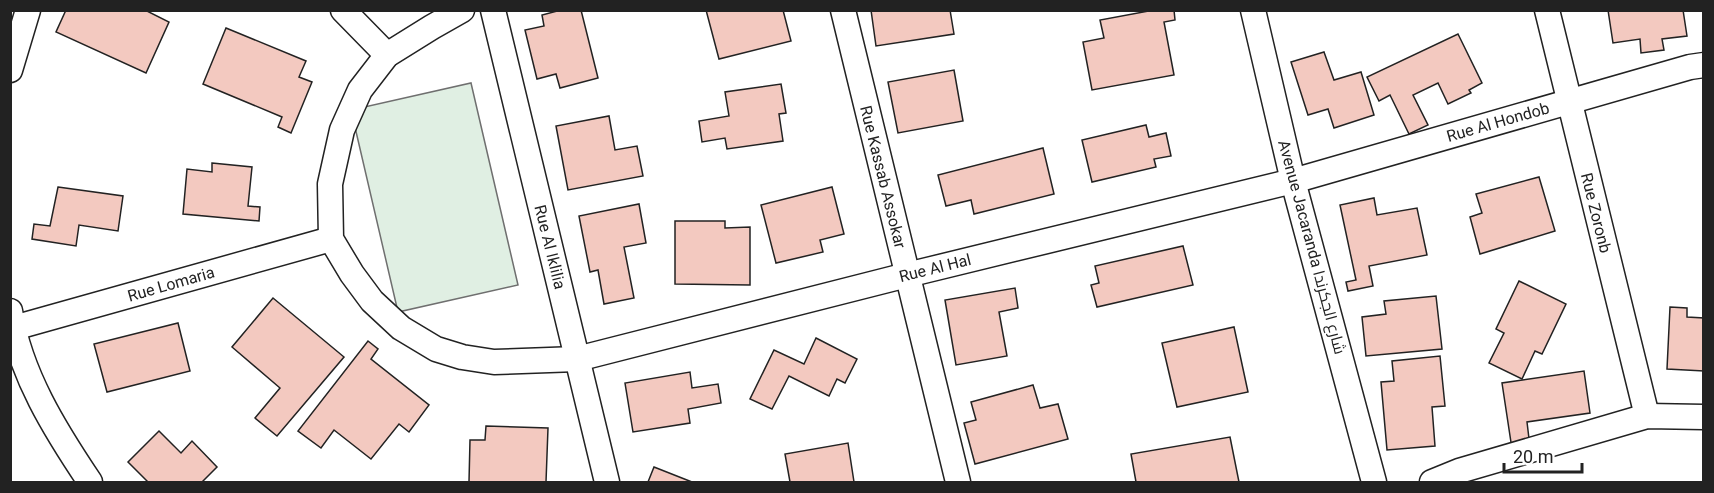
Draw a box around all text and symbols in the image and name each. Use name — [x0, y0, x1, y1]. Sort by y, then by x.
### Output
street label: Rue Al Hondob — [1444, 98, 1552, 146]
street label: Rue Kassab Assokar — [856, 104, 910, 251]
street label: Avenue Jacaranda شارع الجكرندا — [1272, 138, 1350, 357]
street label: Rue Zoronb — [1577, 171, 1615, 255]
street label: Rue Al Iklilia — [530, 203, 570, 291]
street label: Rue Al Hal — [897, 250, 973, 286]
street label: Rue Lomaria — [125, 263, 217, 305]
scale bar — [1504, 436, 1582, 474]
text: 20 m — [1513, 446, 1553, 467]

